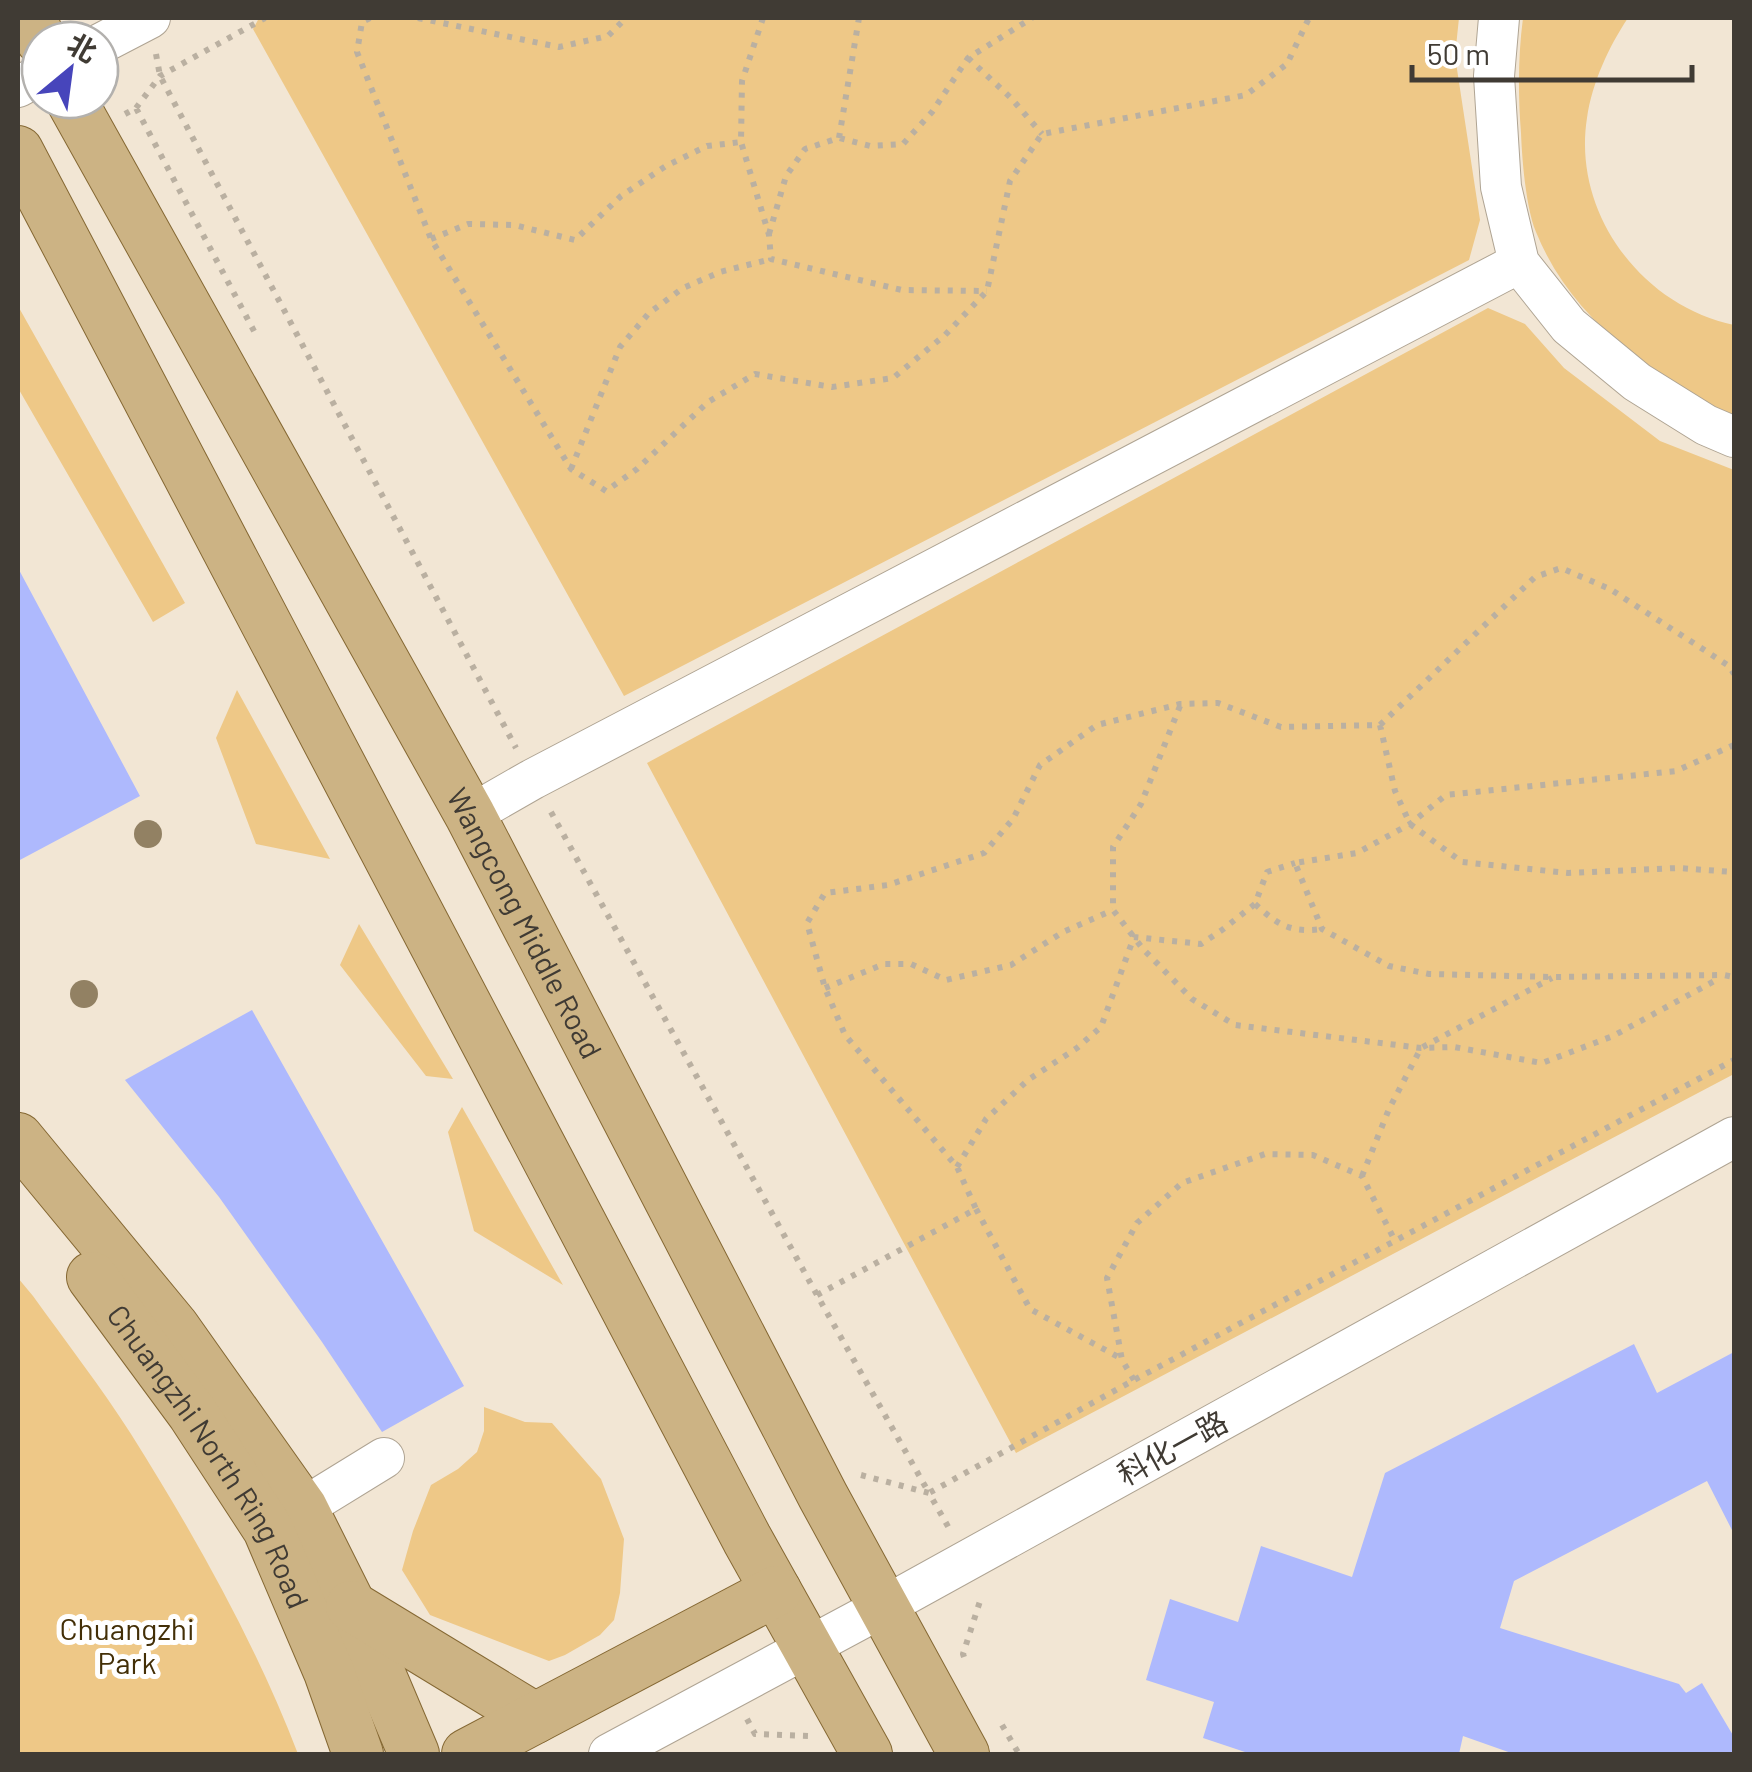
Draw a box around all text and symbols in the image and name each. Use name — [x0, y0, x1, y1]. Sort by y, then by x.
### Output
north arrow — [20, 20, 120, 120]
scale bar — [1412, 20, 1692, 82]
text: 北 — [62, 26, 103, 69]
text: 50 m — [1427, 35, 1490, 71]
street label: Wangcong Middle Road — [440, 781, 611, 1064]
street label: Chuangzhi North Ring Road — [100, 1297, 318, 1613]
street label: 科化一路 — [1111, 1402, 1233, 1492]
park label: Chuangzhi Park — [59, 1610, 195, 1680]

